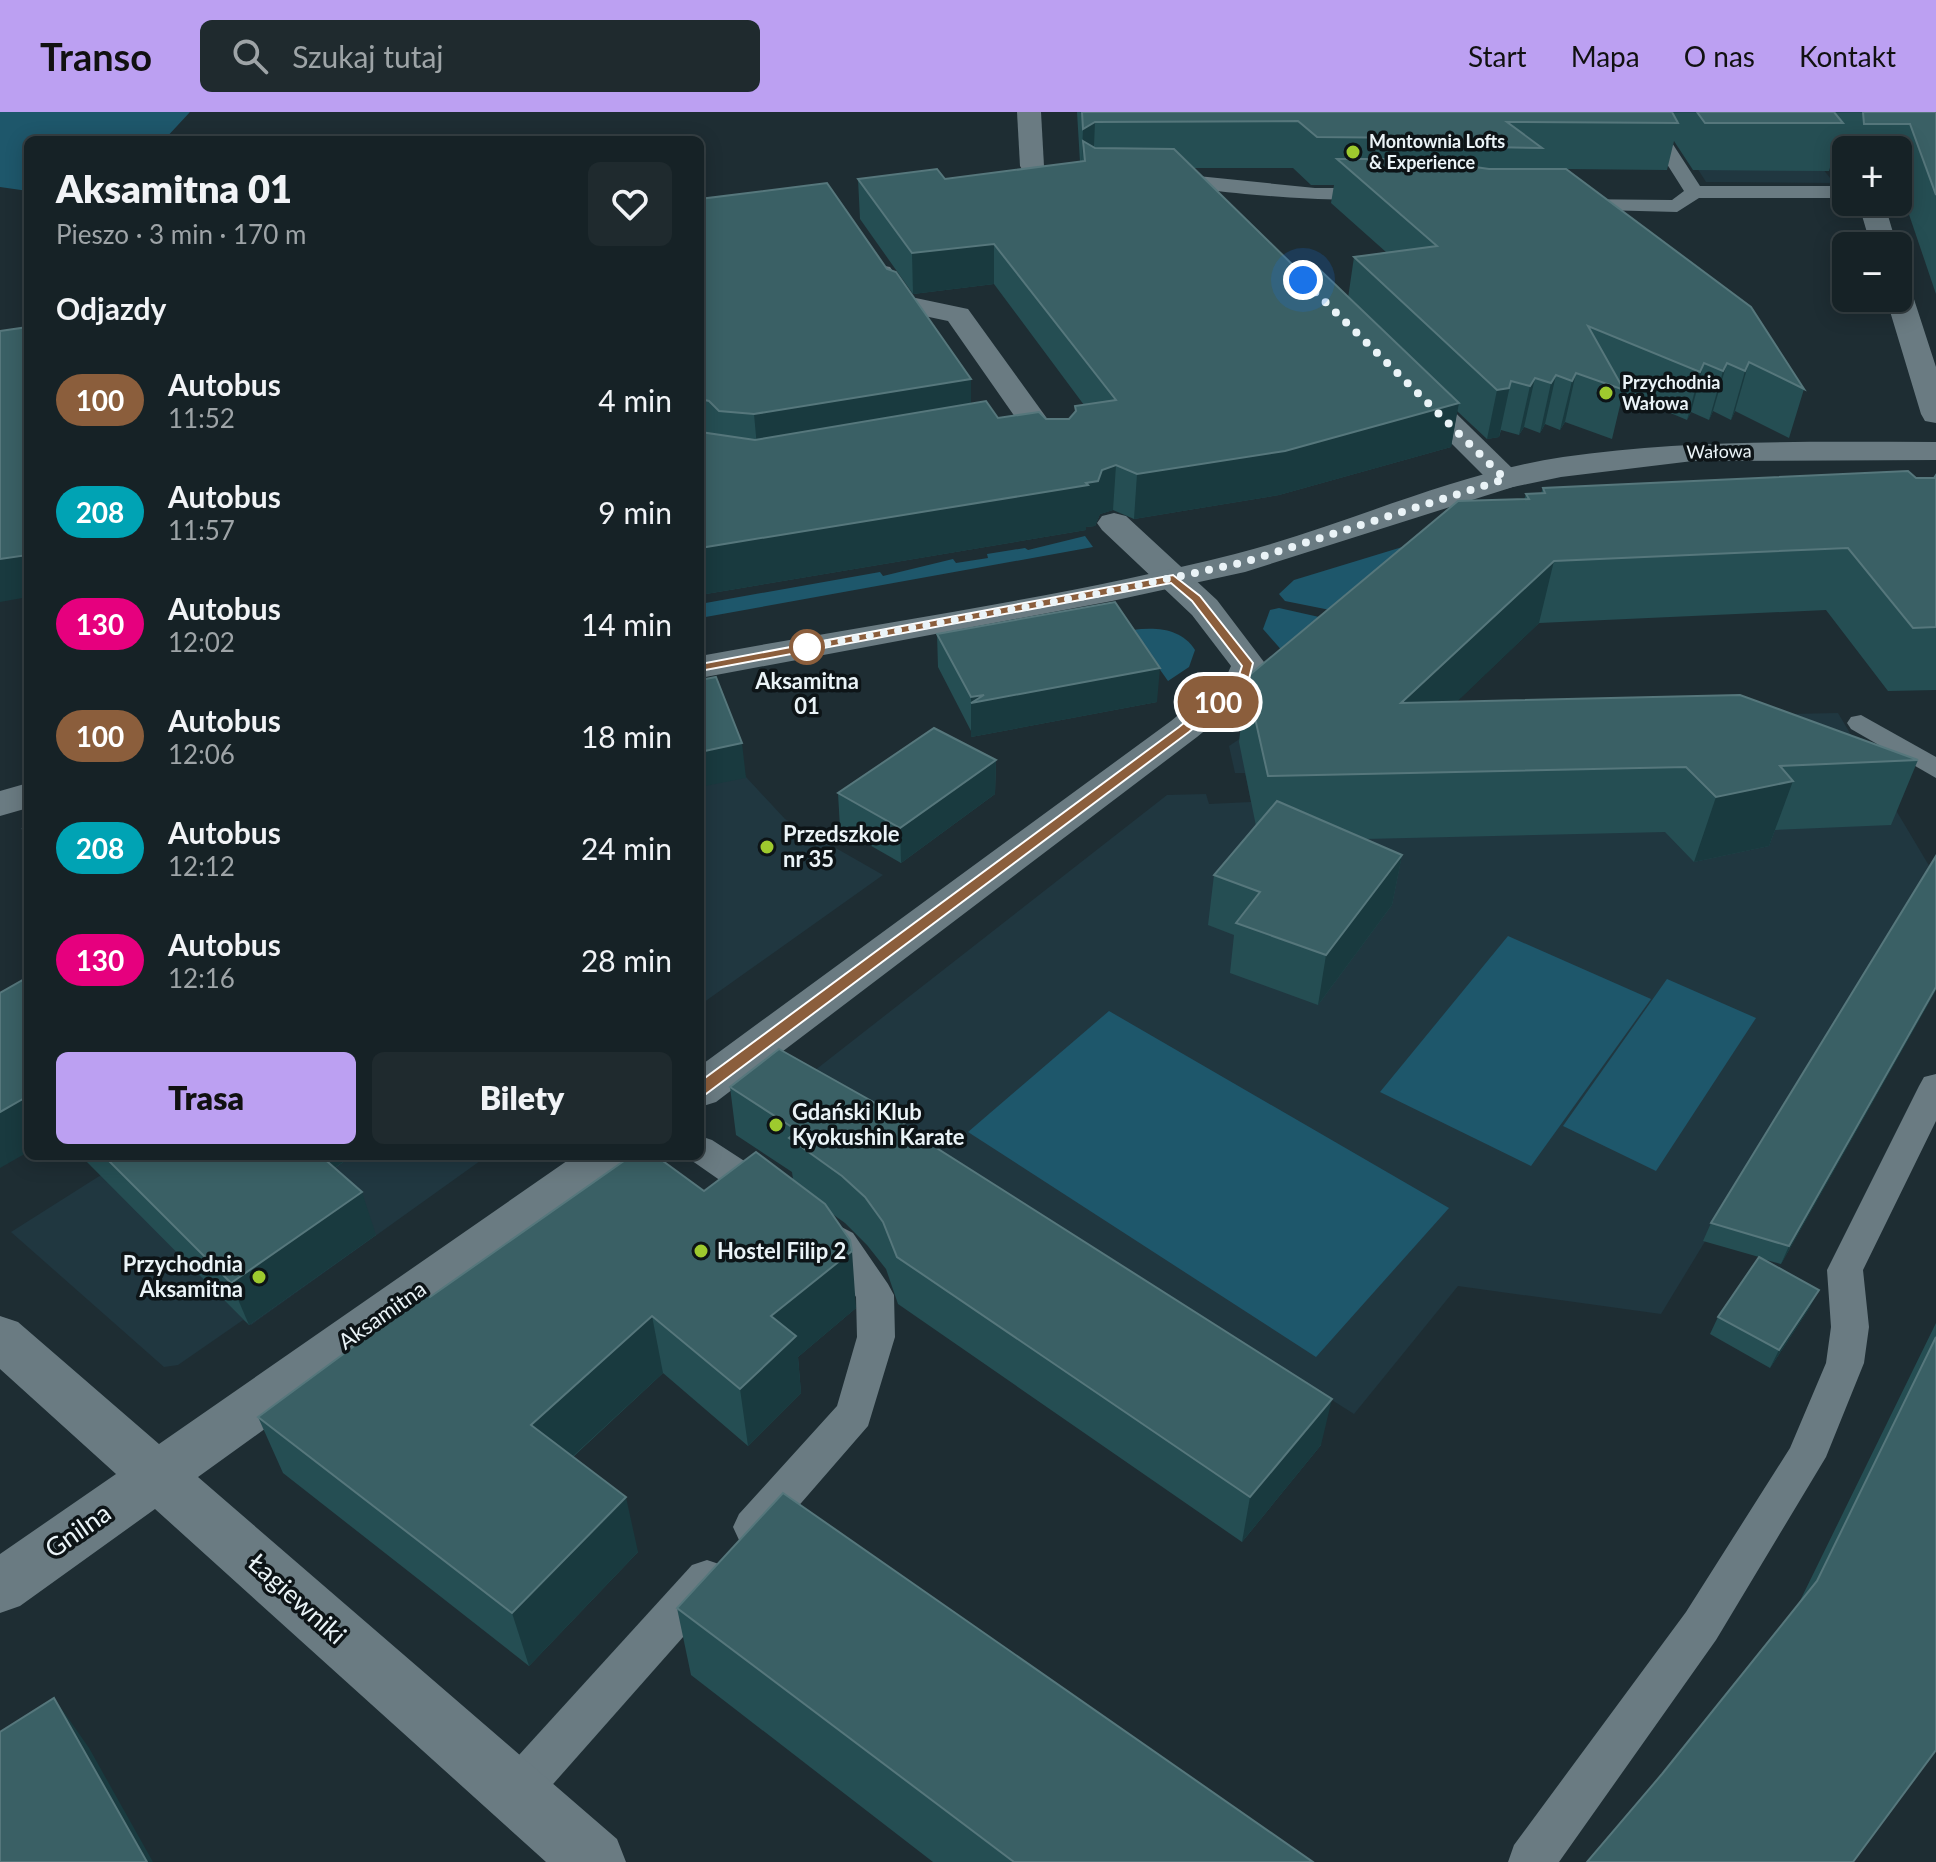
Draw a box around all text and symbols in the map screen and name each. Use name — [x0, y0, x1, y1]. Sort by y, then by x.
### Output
search box — [200, 20, 760, 92]
text: Transo — [40, 33, 152, 79]
icon: search — [228, 34, 272, 78]
text: Szukaj tutaj — [292, 38, 444, 74]
text: Start — [1468, 39, 1527, 73]
text: Mapa — [1571, 39, 1640, 73]
text: O nas — [1684, 39, 1755, 73]
text: Kontakt — [1799, 39, 1896, 73]
place label: Montownia Lofts & Experience — [1369, 130, 1505, 173]
map controls — [1832, 136, 1912, 312]
button: + — [1832, 136, 1912, 216]
marker: Montownia Lofts & Experience — [1344, 143, 1362, 161]
button: heart — [588, 162, 672, 246]
text: Aksamitna 01 — [56, 165, 292, 211]
text: Pieszo · 3 min · 170 m — [56, 218, 306, 250]
button: − — [1832, 232, 1912, 312]
your location — [1283, 260, 1323, 300]
text: Odjazdy — [56, 290, 166, 326]
text: Autobus — [168, 366, 281, 402]
place label: Przychodnia Wałowa — [1622, 371, 1720, 414]
text: 4 min — [598, 382, 672, 418]
text: 100 — [76, 383, 124, 417]
marker: Przychodnia Wałowa — [1597, 384, 1615, 402]
text: 11:52 — [168, 402, 235, 434]
street label: Wałowa — [1686, 439, 1752, 463]
text: Autobus — [168, 478, 281, 514]
text: 9 min — [598, 494, 672, 530]
text: 208 — [76, 495, 124, 529]
text: 11:57 — [168, 514, 235, 546]
text: Autobus — [168, 590, 281, 626]
text: 14 min — [581, 606, 672, 642]
text: 130 — [76, 607, 124, 641]
text: 12:02 — [168, 626, 235, 658]
marker: Aksamitna 01 — [790, 630, 824, 664]
place label: Aksamitna 01 — [754, 667, 859, 719]
line badge: 100 — [1172, 676, 1264, 728]
text: 100 — [1194, 685, 1242, 719]
text: Autobus — [168, 702, 281, 738]
text: 18 min — [581, 718, 672, 754]
text: 100 — [76, 719, 124, 753]
text: 12:06 — [168, 738, 235, 770]
text: Autobus — [168, 814, 281, 850]
place label: Przedszkole nr 35 — [783, 820, 900, 872]
text: 24 min — [581, 830, 672, 866]
text: 208 — [76, 831, 124, 865]
marker: Przedszkole nr 35 — [758, 838, 776, 856]
text: 12:12 — [168, 850, 235, 882]
text: Autobus — [168, 926, 281, 962]
text: 28 min — [581, 942, 672, 978]
text: 130 — [76, 943, 124, 977]
text: 12:16 — [168, 962, 235, 994]
button: Trasa — [56, 1052, 356, 1144]
button: Bilety — [372, 1052, 672, 1144]
place label: Gdański Klub Kyokushin Karate — [792, 1098, 965, 1150]
marker: Gdański Klub Kyokushin Karate — [767, 1116, 785, 1134]
place label: Hostel Filip 2 — [717, 1237, 846, 1264]
marker: Hostel Filip 2 — [692, 1242, 710, 1260]
place label: Przychodnia Aksamitna — [123, 1250, 243, 1302]
marker: Przychodnia Aksamitna — [250, 1268, 268, 1286]
street label: Aksamitna — [333, 1275, 431, 1355]
street label: Gnilna — [38, 1496, 117, 1564]
street label: Łagiewniki — [242, 1546, 353, 1651]

